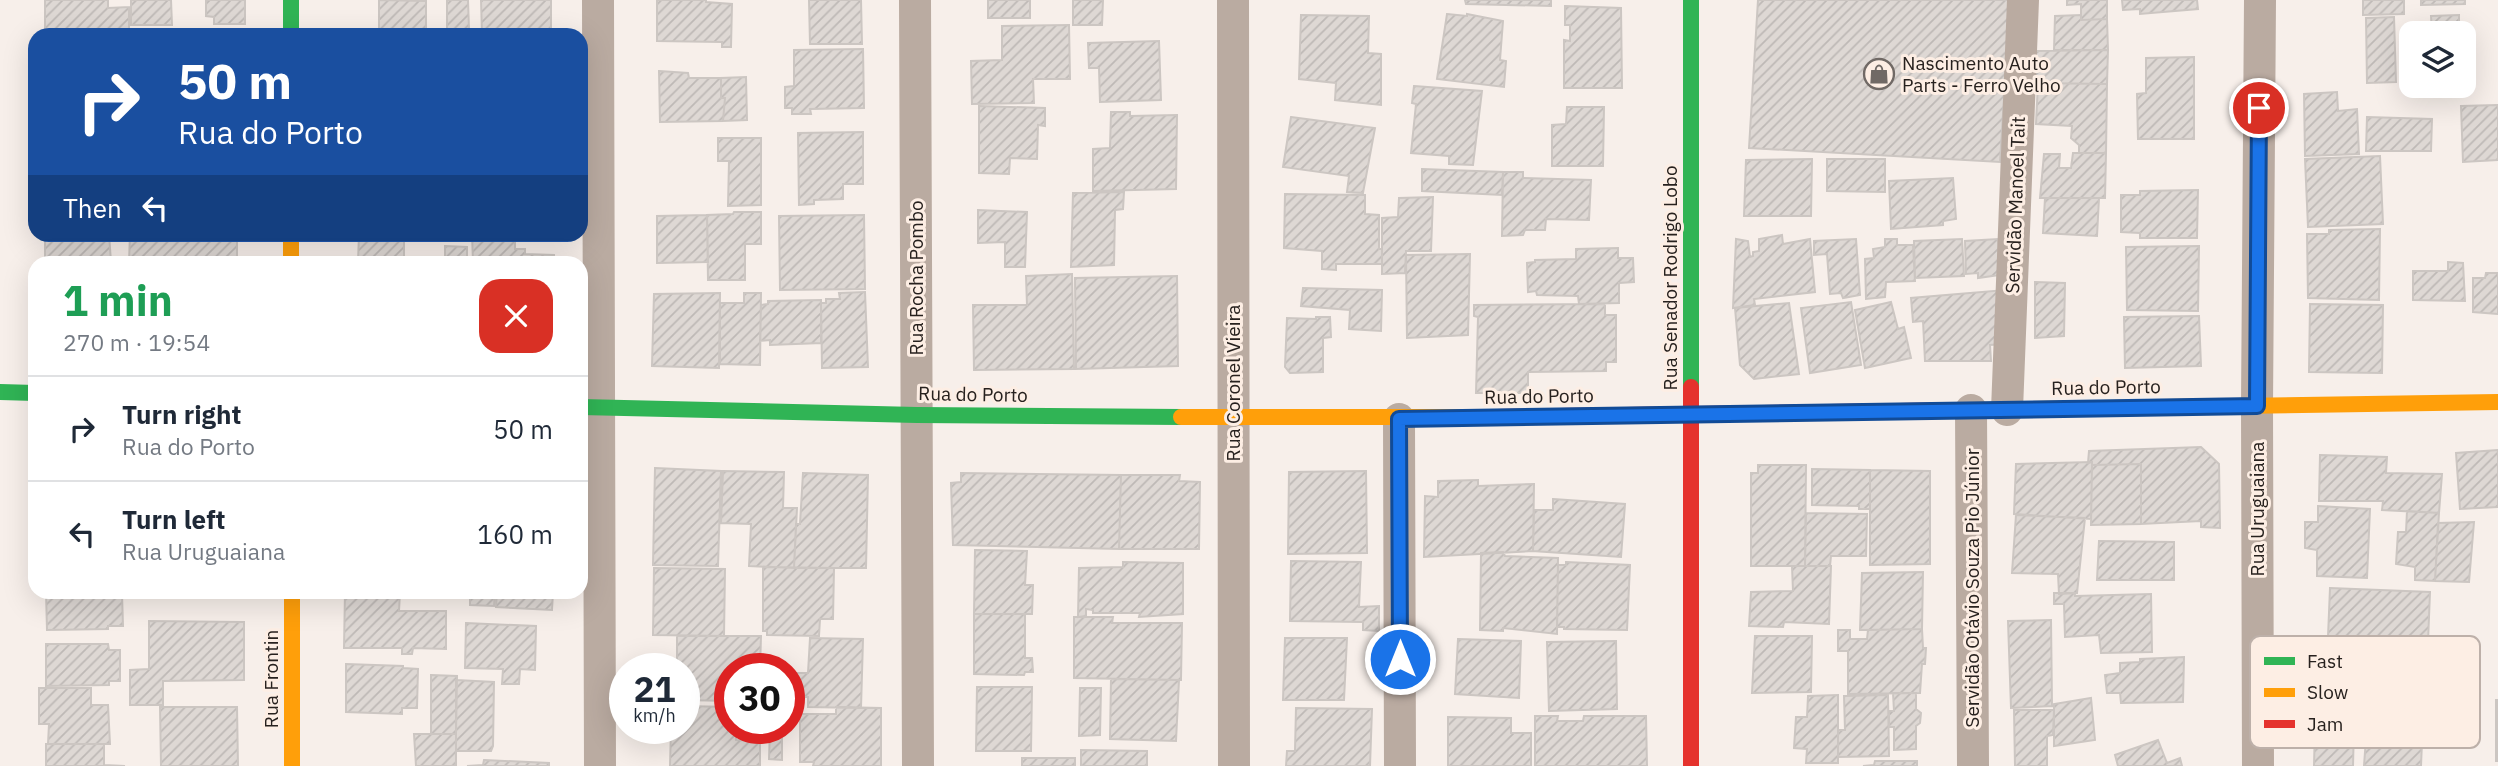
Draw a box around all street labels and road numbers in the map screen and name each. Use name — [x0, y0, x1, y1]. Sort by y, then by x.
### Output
street label: Servidão Manoel Tait — [2000, 116, 2030, 294]
street label: Rua Senador Rodrigo Lobo — [1658, 165, 1682, 391]
street label: Rua Rocha Pombo — [904, 200, 928, 356]
street label: Rua Coronel Vieira — [1221, 305, 1245, 461]
street label: Rua do Porto — [2051, 374, 2161, 400]
street label: Rua do Porto — [918, 381, 1028, 407]
street label: Rua do Porto — [1484, 383, 1594, 409]
street label: Rua Uruguaiana — [2245, 442, 2269, 576]
street label: Servidão Otávio Souza Pio Júnior — [1960, 448, 1984, 728]
street label: Rua Frontin — [259, 630, 283, 728]

